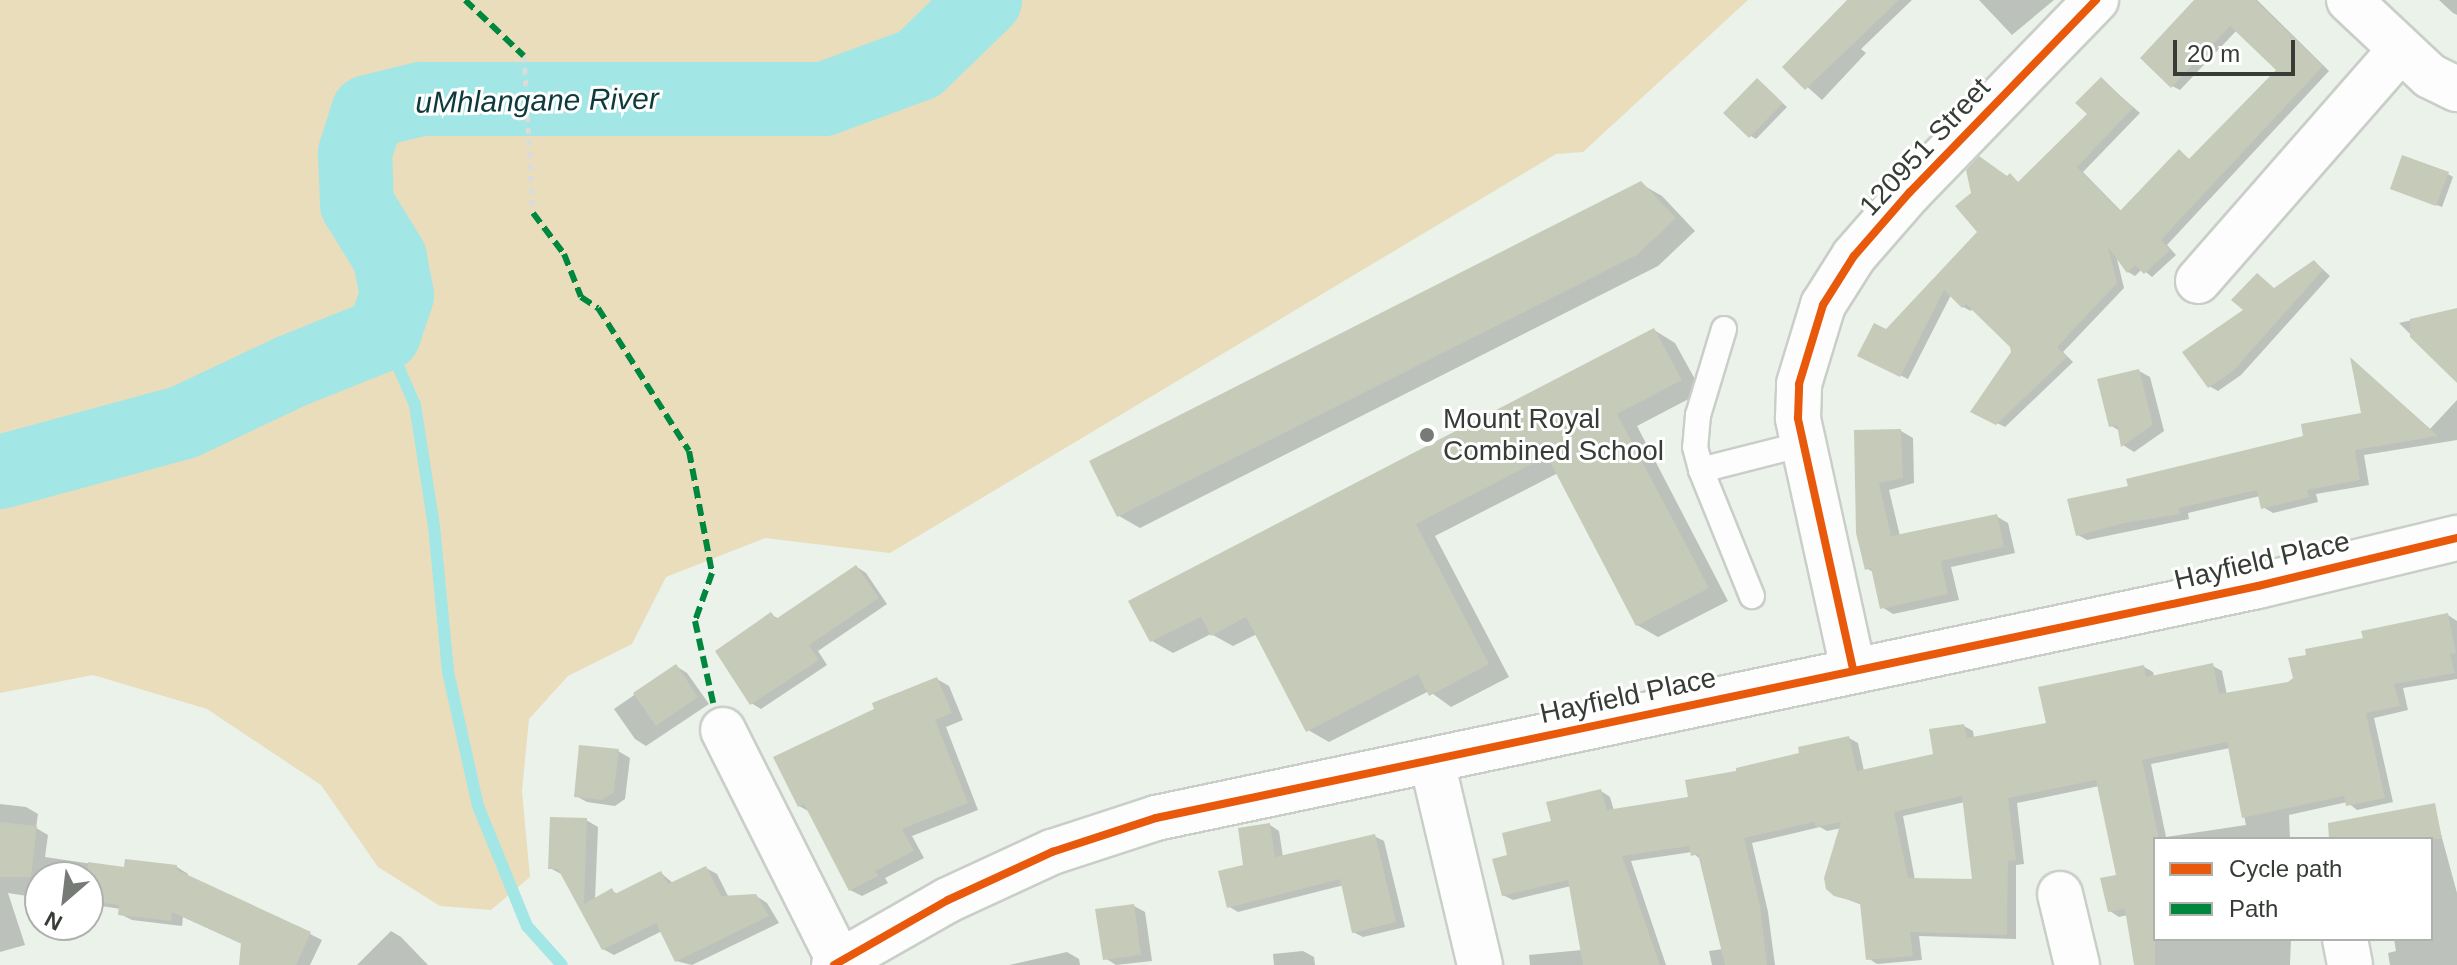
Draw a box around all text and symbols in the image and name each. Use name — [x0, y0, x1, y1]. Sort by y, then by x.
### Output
scale bar — [2177, 24, 2299, 74]
text: 20 m — [2187, 40, 2240, 67]
street label: 120951 Street — [1853, 71, 1997, 223]
water label: uMhlangane River — [415, 81, 659, 121]
place label: Mount Royal Combined School — [1443, 402, 1664, 468]
marker: Mount Royal Combined School — [1418, 426, 1436, 444]
street label: Hayfield Place — [2171, 524, 2353, 598]
street label: Hayfield Place — [1537, 661, 1719, 731]
legend — [2153, 837, 2433, 941]
text: Cycle path — [2229, 855, 2342, 882]
north arrow — [24, 861, 104, 941]
text: Path — [2229, 895, 2278, 922]
text: N — [41, 906, 66, 936]

